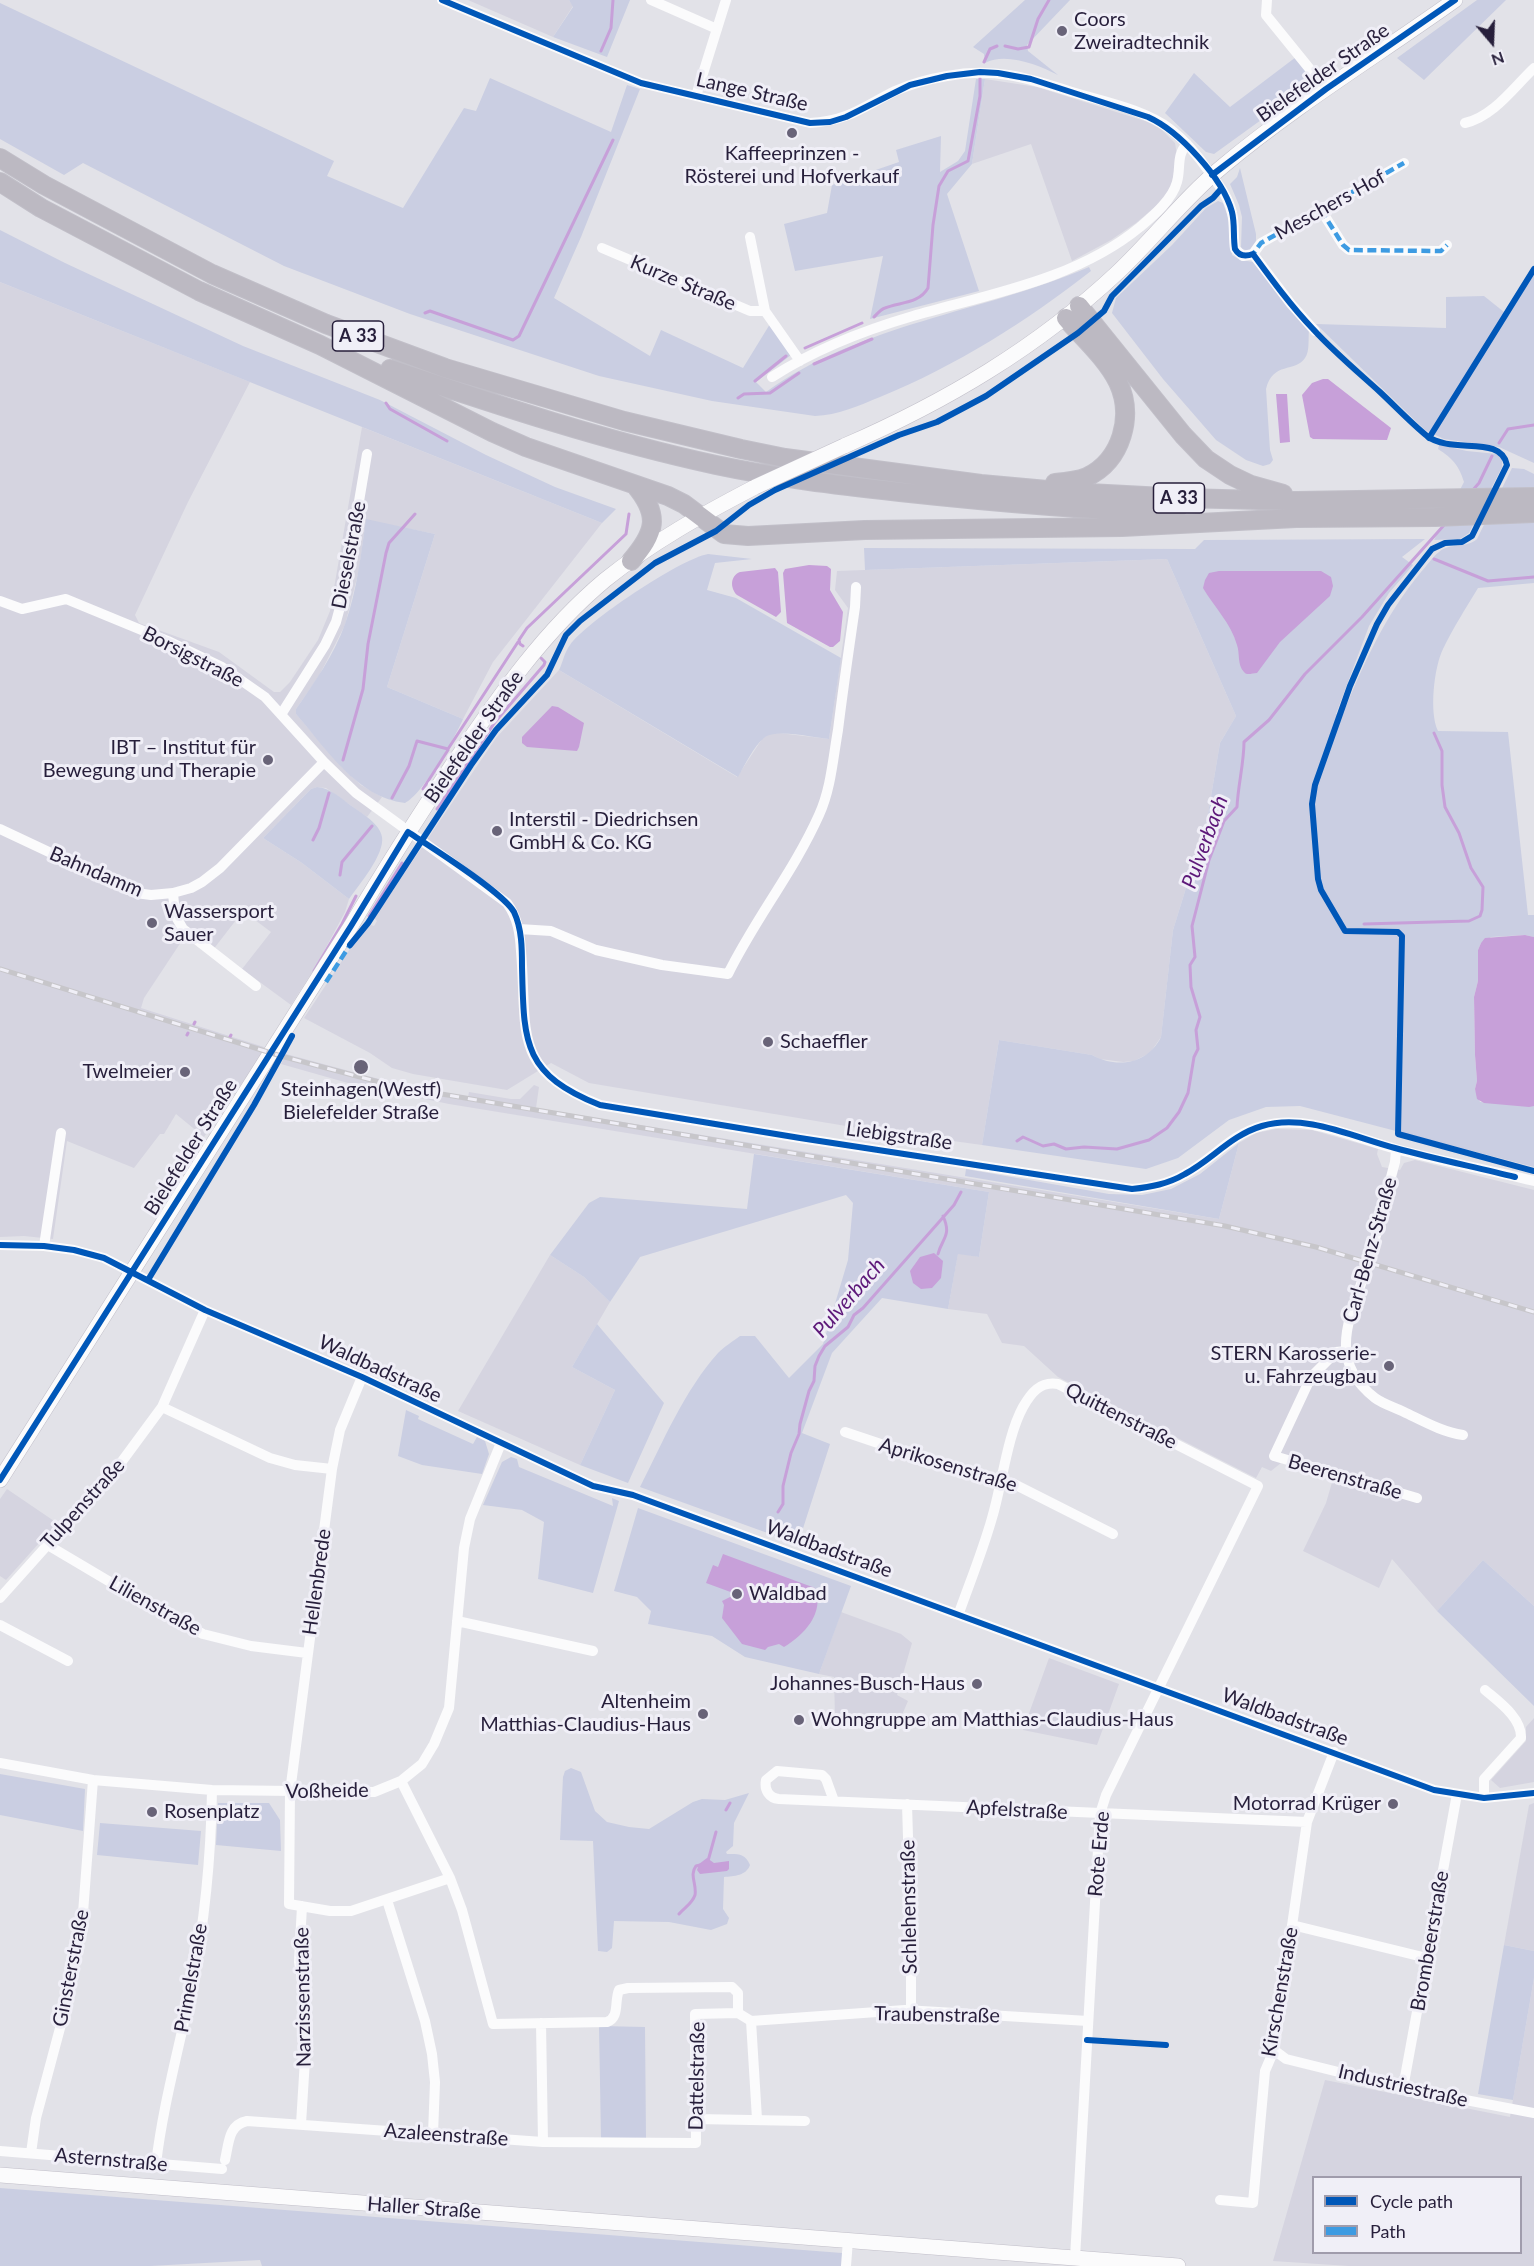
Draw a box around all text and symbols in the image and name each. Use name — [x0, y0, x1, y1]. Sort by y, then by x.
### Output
place label: Coors Zweiradtechnik — [1074, 8, 1209, 55]
north arrow — [1462, 12, 1522, 72]
street label: Bielefelder Straße — [1252, 18, 1394, 128]
marker: Coors Zweiradtechnik — [1055, 24, 1069, 38]
text: N — [1489, 49, 1507, 70]
street label: Lange Straße — [694, 67, 810, 117]
marker: Kaffeeprinzen - Rösterei und Hofverkauf — [785, 126, 799, 140]
place label: Kaffeeprinzen - Rösterei und Hofverkauf — [685, 142, 899, 189]
street label: Meschers Hof — [1270, 165, 1390, 245]
street label: Kurze Straße — [627, 250, 739, 316]
road number: A 33 — [332, 321, 384, 351]
road number: A 33 — [1154, 483, 1204, 513]
street label: Dieselstraße — [327, 499, 371, 611]
street label: Borsigstraße — [138, 621, 248, 693]
street label: Bielefelder Straße — [419, 666, 529, 808]
place label: IBT – Institut für Bewegung und Therapie — [43, 736, 256, 783]
marker: IBT – Institut für Bewegung und Therapie — [261, 753, 275, 767]
water label: Pulverbach — [1177, 792, 1233, 892]
place label: Interstil - Diedrichsen GmbH & Co. KG — [509, 808, 698, 855]
marker: Interstil - Diedrichsen GmbH & Co. KG — [490, 824, 504, 838]
street label: Bahndamm — [46, 842, 146, 902]
place label: Wassersport Sauer — [164, 900, 274, 947]
marker: Wassersport Sauer — [145, 916, 159, 930]
place label: Schaeffler — [780, 1030, 868, 1054]
marker: Schaeffler — [761, 1035, 775, 1049]
marker: Steinhagen(Westf) Bielefelder Straße — [352, 1058, 370, 1076]
place label: Twelmeier — [82, 1060, 173, 1084]
marker: Twelmeier — [178, 1065, 192, 1079]
street label: Bielefelder Straße — [139, 1074, 243, 1220]
place label: Steinhagen(Westf) Bielefelder Straße — [281, 1078, 441, 1125]
street label: Liebigstraße — [844, 1117, 954, 1155]
street label: Carl-Benz-Straße — [1338, 1174, 1402, 1326]
water label: Pulverbach — [808, 1253, 890, 1343]
street label: Waldbadstraße — [315, 1330, 445, 1408]
place label: STERN Karosserie- u. Fahrzeugbau — [1211, 1342, 1377, 1389]
marker: STERN Karosserie- u. Fahrzeugbau — [1382, 1359, 1396, 1373]
street label: Quittenstraße — [1061, 1378, 1181, 1454]
street label: Aprikosenstraße — [876, 1433, 1020, 1497]
street label: Beerenstraße — [1285, 1449, 1405, 1505]
street label: Tulpenstraße — [36, 1454, 130, 1554]
street label: Waldbadstraße — [762, 1515, 896, 1583]
street label: Hellenbrede — [298, 1527, 336, 1637]
street label: Lilienstraße — [105, 1571, 205, 1641]
place label: Waldbad — [749, 1582, 827, 1606]
marker: Waldbad — [730, 1587, 744, 1601]
place label: Johannes-Busch-Haus — [770, 1672, 965, 1696]
marker: Johannes-Busch-Haus — [970, 1677, 984, 1691]
street label: Waldbadstraße — [1218, 1683, 1352, 1751]
place label: Altenheim Matthias-Claudius-Haus — [480, 1690, 691, 1737]
marker: Altenheim Matthias-Claudius-Haus — [696, 1707, 710, 1721]
place label: Wohngruppe am Matthias-Claudius-Haus — [811, 1708, 1174, 1732]
marker: Wohngruppe am Matthias-Claudius-Haus — [792, 1713, 806, 1727]
street label: Voßheide — [285, 1778, 369, 1804]
place label: Motorrad Krüger — [1233, 1792, 1381, 1816]
street label: Apfelstraße — [966, 1795, 1068, 1825]
marker: Motorrad Krüger — [1386, 1797, 1400, 1811]
place label: Rosenplatz — [164, 1800, 260, 1824]
marker: Rosenplatz — [145, 1805, 159, 1819]
street label: Rote Erde — [1083, 1810, 1115, 1898]
street label: Schlehenstraße — [896, 1839, 922, 1975]
street label: Brombeerstraße — [1406, 1869, 1454, 2013]
street label: Ginsterstraße — [48, 1907, 94, 2029]
street label: Primelstraße — [170, 1921, 212, 2035]
street label: Kirschenstraße — [1257, 1925, 1303, 2059]
street label: Narzissenstraße — [290, 1927, 316, 2067]
street label: Traubenstraße — [874, 2002, 1000, 2028]
street label: Dattelstraße — [684, 2021, 710, 2131]
street label: Industriestraße — [1336, 2059, 1470, 2113]
street label: Azaleenstraße — [383, 2119, 509, 2151]
street label: Asternstraße — [53, 2143, 169, 2177]
legend — [1312, 2176, 1522, 2254]
text: Cycle path — [1370, 2190, 1453, 2212]
street label: Haller Straße — [366, 2192, 482, 2224]
text: Path — [1370, 2220, 1406, 2242]

